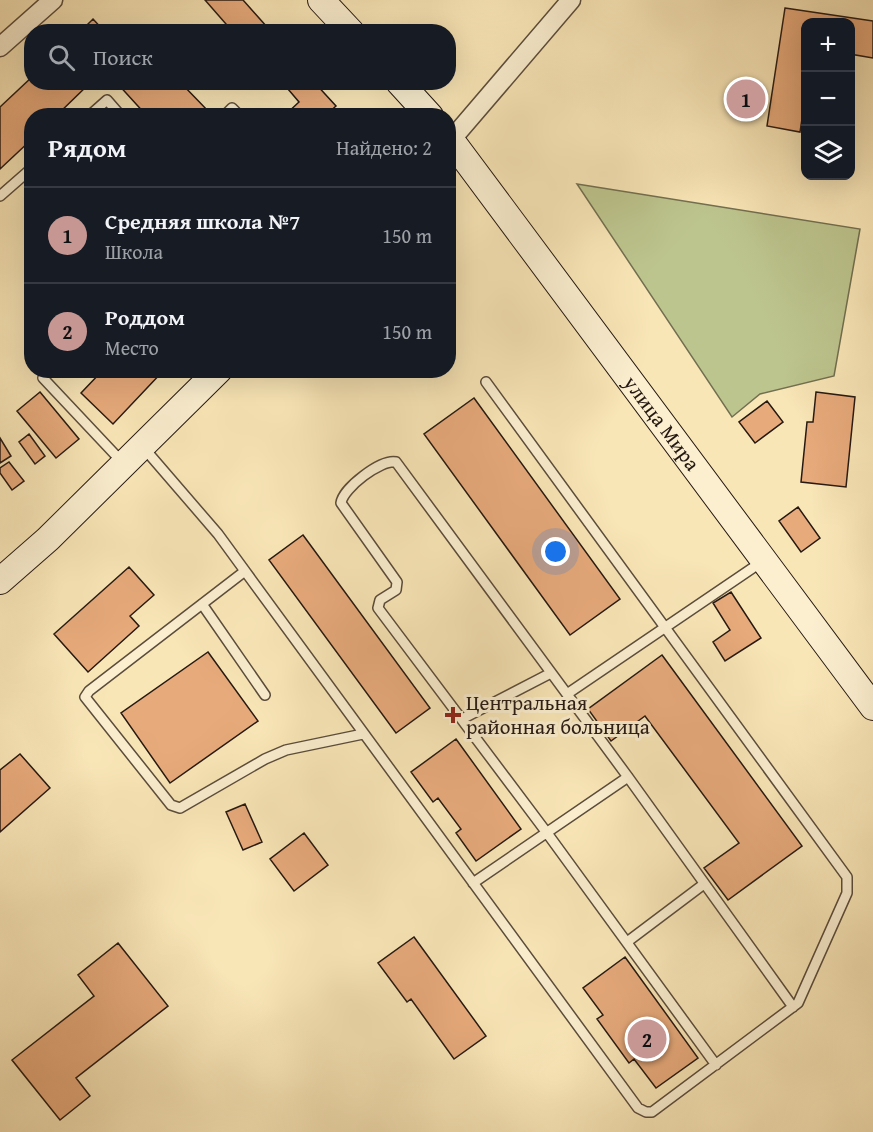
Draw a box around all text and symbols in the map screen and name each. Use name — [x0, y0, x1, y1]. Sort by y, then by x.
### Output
map controls — [801, 18, 855, 180]
button: + — [801, 18, 855, 72]
search box — [24, 24, 456, 90]
icon: search — [45, 41, 78, 74]
text: Поиск — [93, 41, 153, 73]
button: − — [801, 72, 855, 126]
pin: 1 — [726, 76, 766, 122]
button: layers — [801, 126, 855, 180]
text: Рядом — [48, 128, 126, 167]
text: Найдено: 2 — [336, 133, 432, 162]
text: Средняя школа №7 — [105, 205, 300, 237]
text: 1 — [62, 221, 73, 250]
text: 150 m — [382, 221, 432, 250]
text: Школа — [105, 237, 163, 266]
text: Роддом — [105, 301, 185, 333]
text: 2 — [62, 317, 73, 346]
text: 150 m — [382, 317, 432, 346]
text: Место — [105, 333, 159, 362]
street label: улица Мира — [616, 368, 708, 477]
your location — [541, 537, 570, 566]
place label: Центральная районная больница — [466, 687, 650, 742]
marker: Центральная районная больница — [444, 706, 462, 724]
pin: 2 — [628, 1016, 666, 1062]

